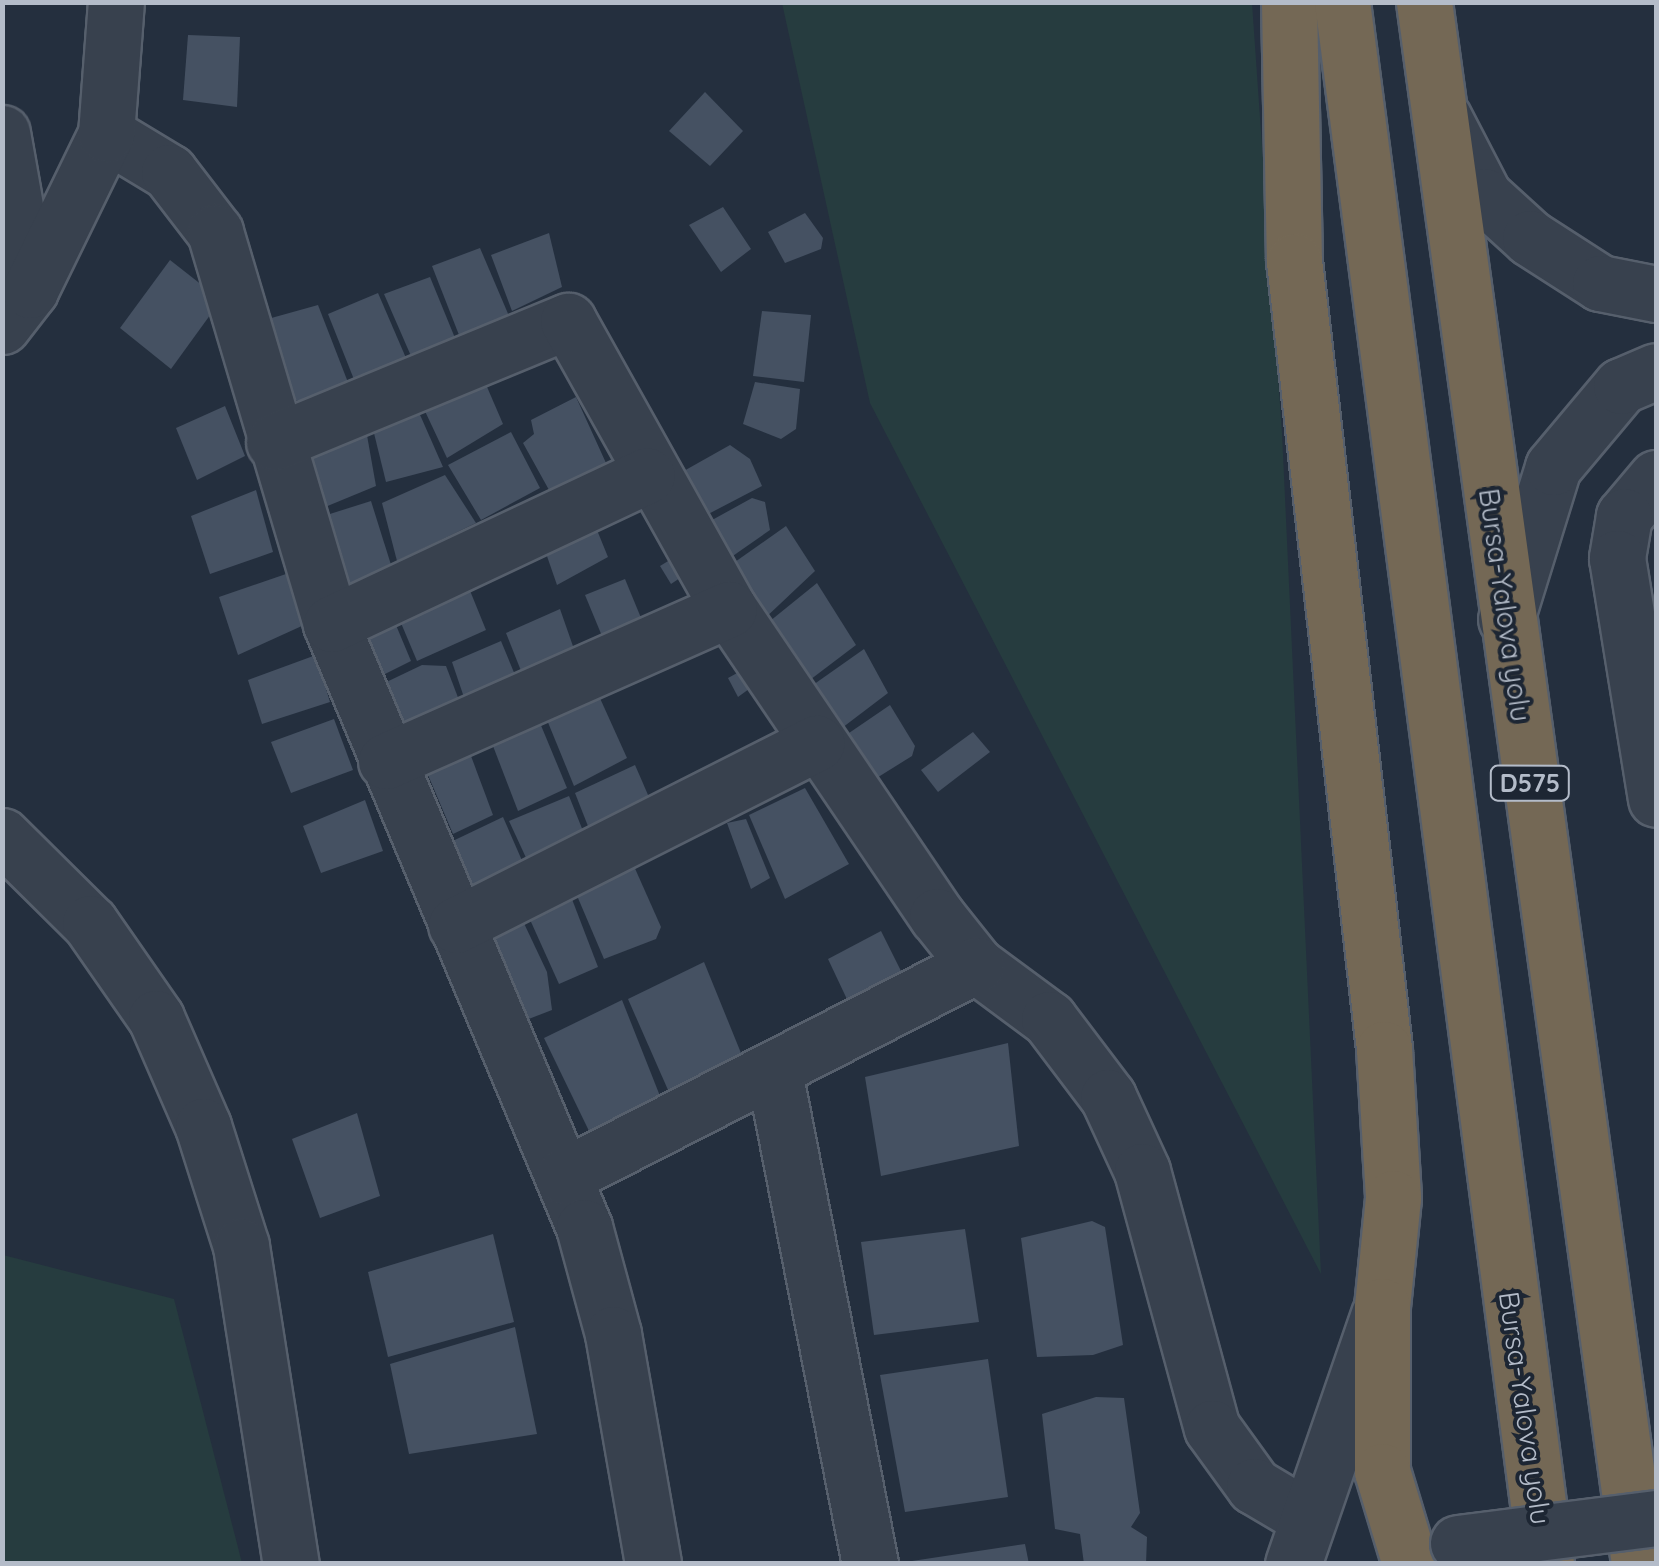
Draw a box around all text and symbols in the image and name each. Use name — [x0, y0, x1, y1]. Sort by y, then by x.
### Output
street label: Bursa-Yalova yolu — [1472, 486, 1538, 724]
road number: D575 — [1488, 763, 1572, 803]
street label: Bursa-Yalova yolu — [1492, 1289, 1558, 1527]

